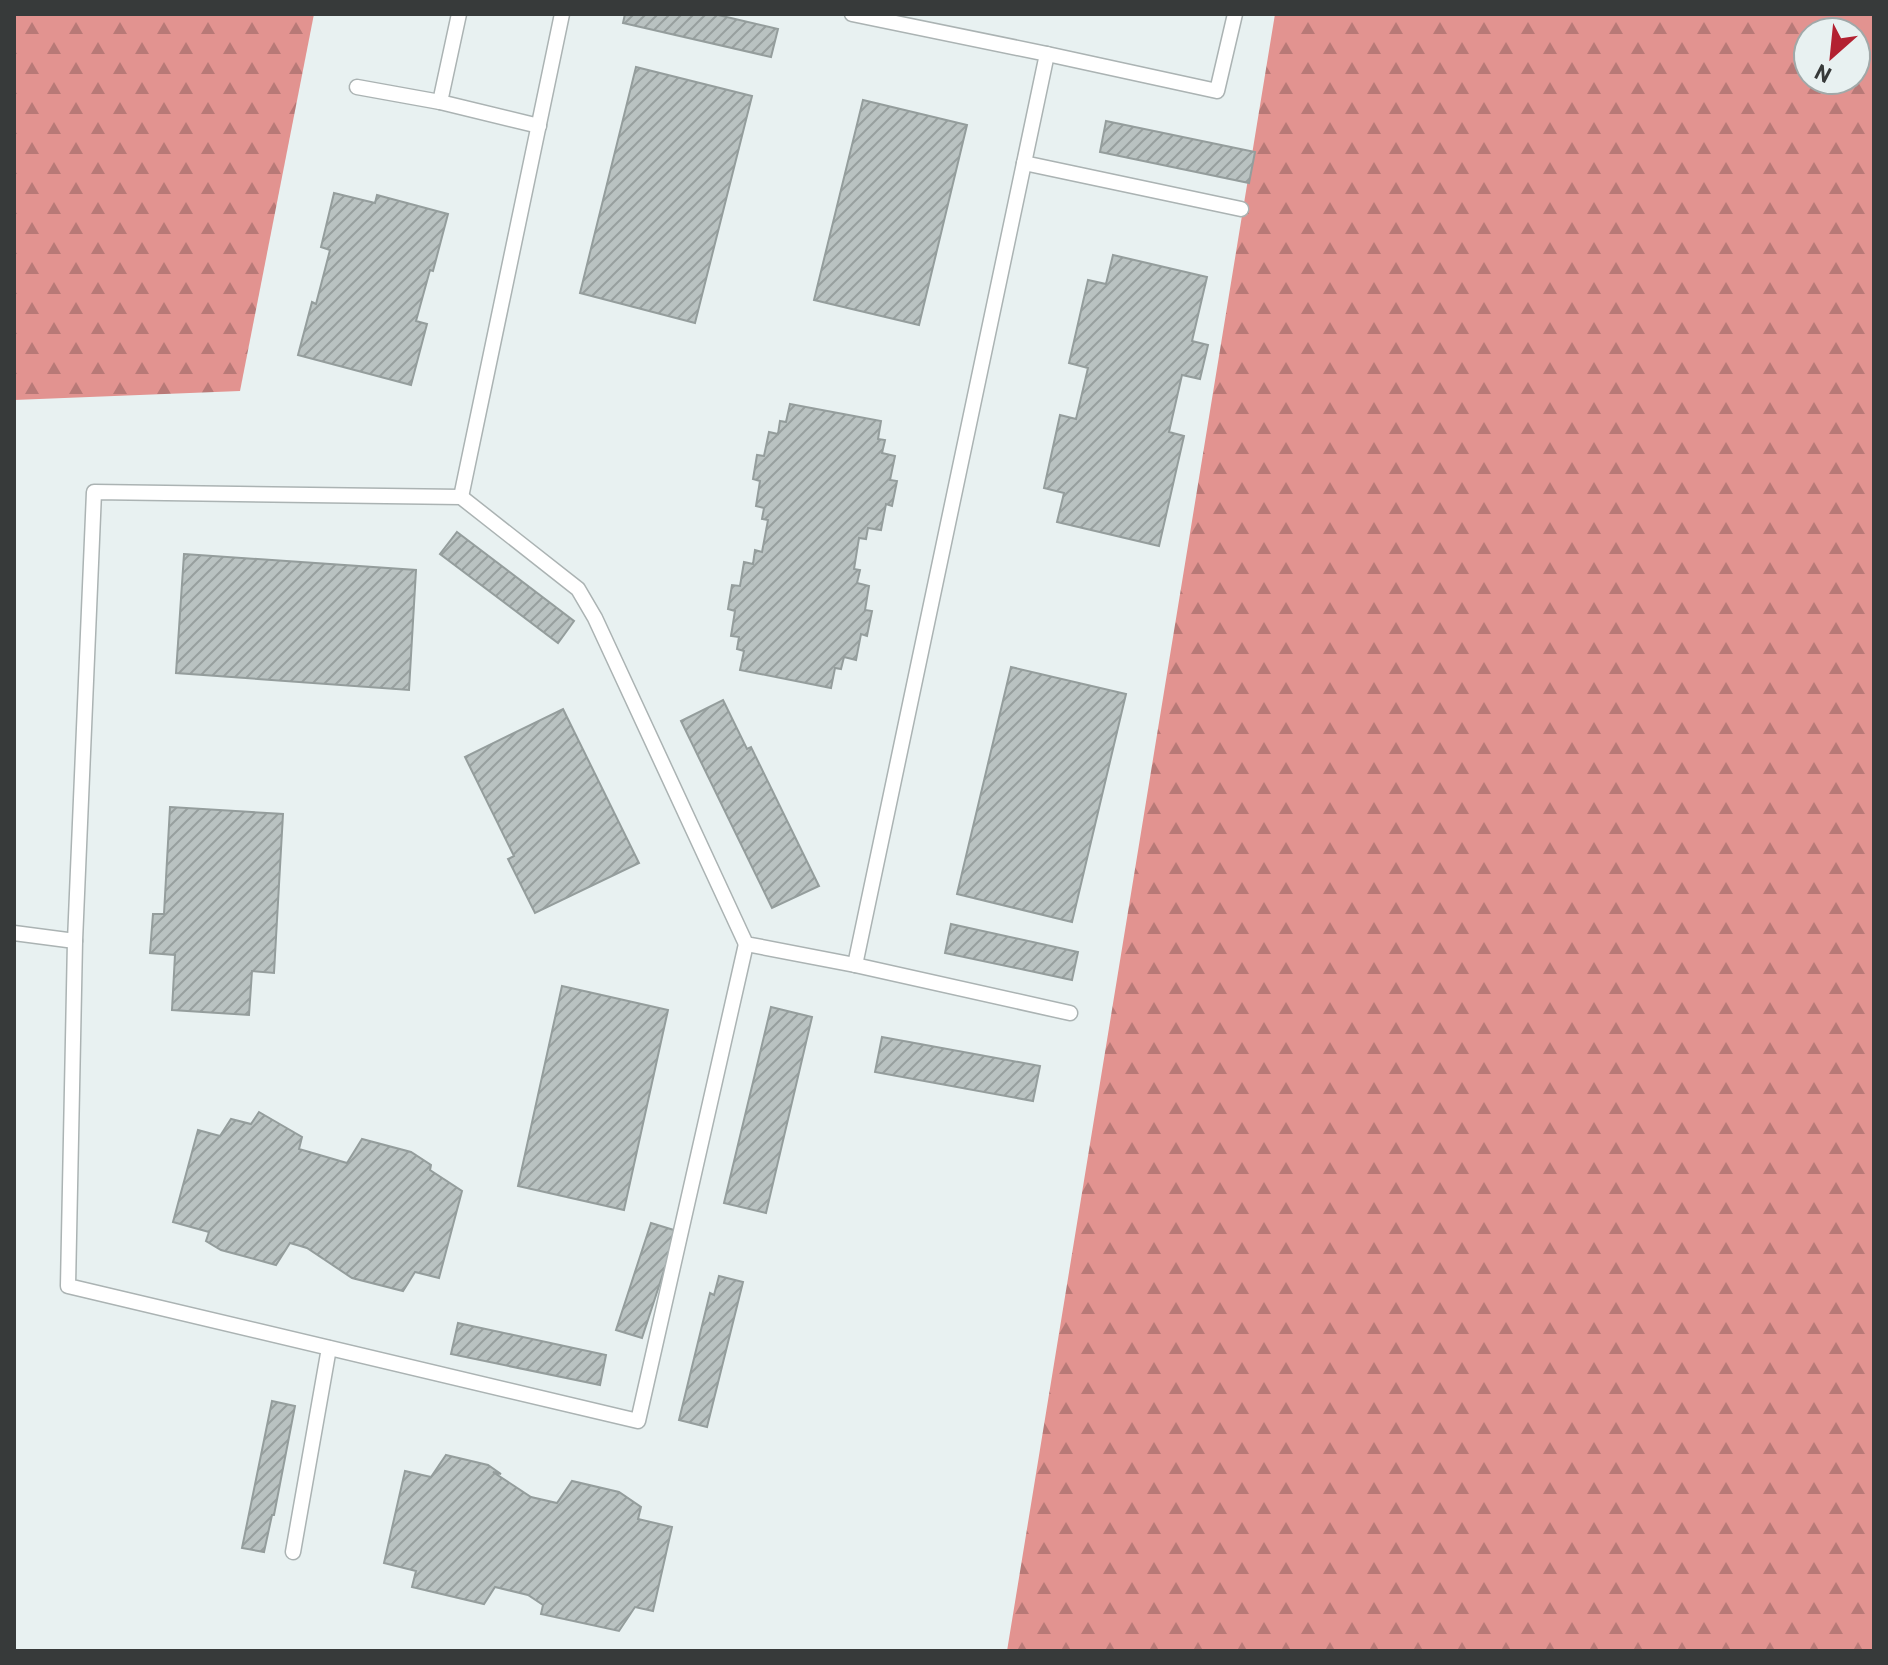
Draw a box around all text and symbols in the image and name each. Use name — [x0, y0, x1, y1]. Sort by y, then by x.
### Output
north arrow — [1792, 16, 1872, 96]
text: N — [1810, 60, 1835, 90]

